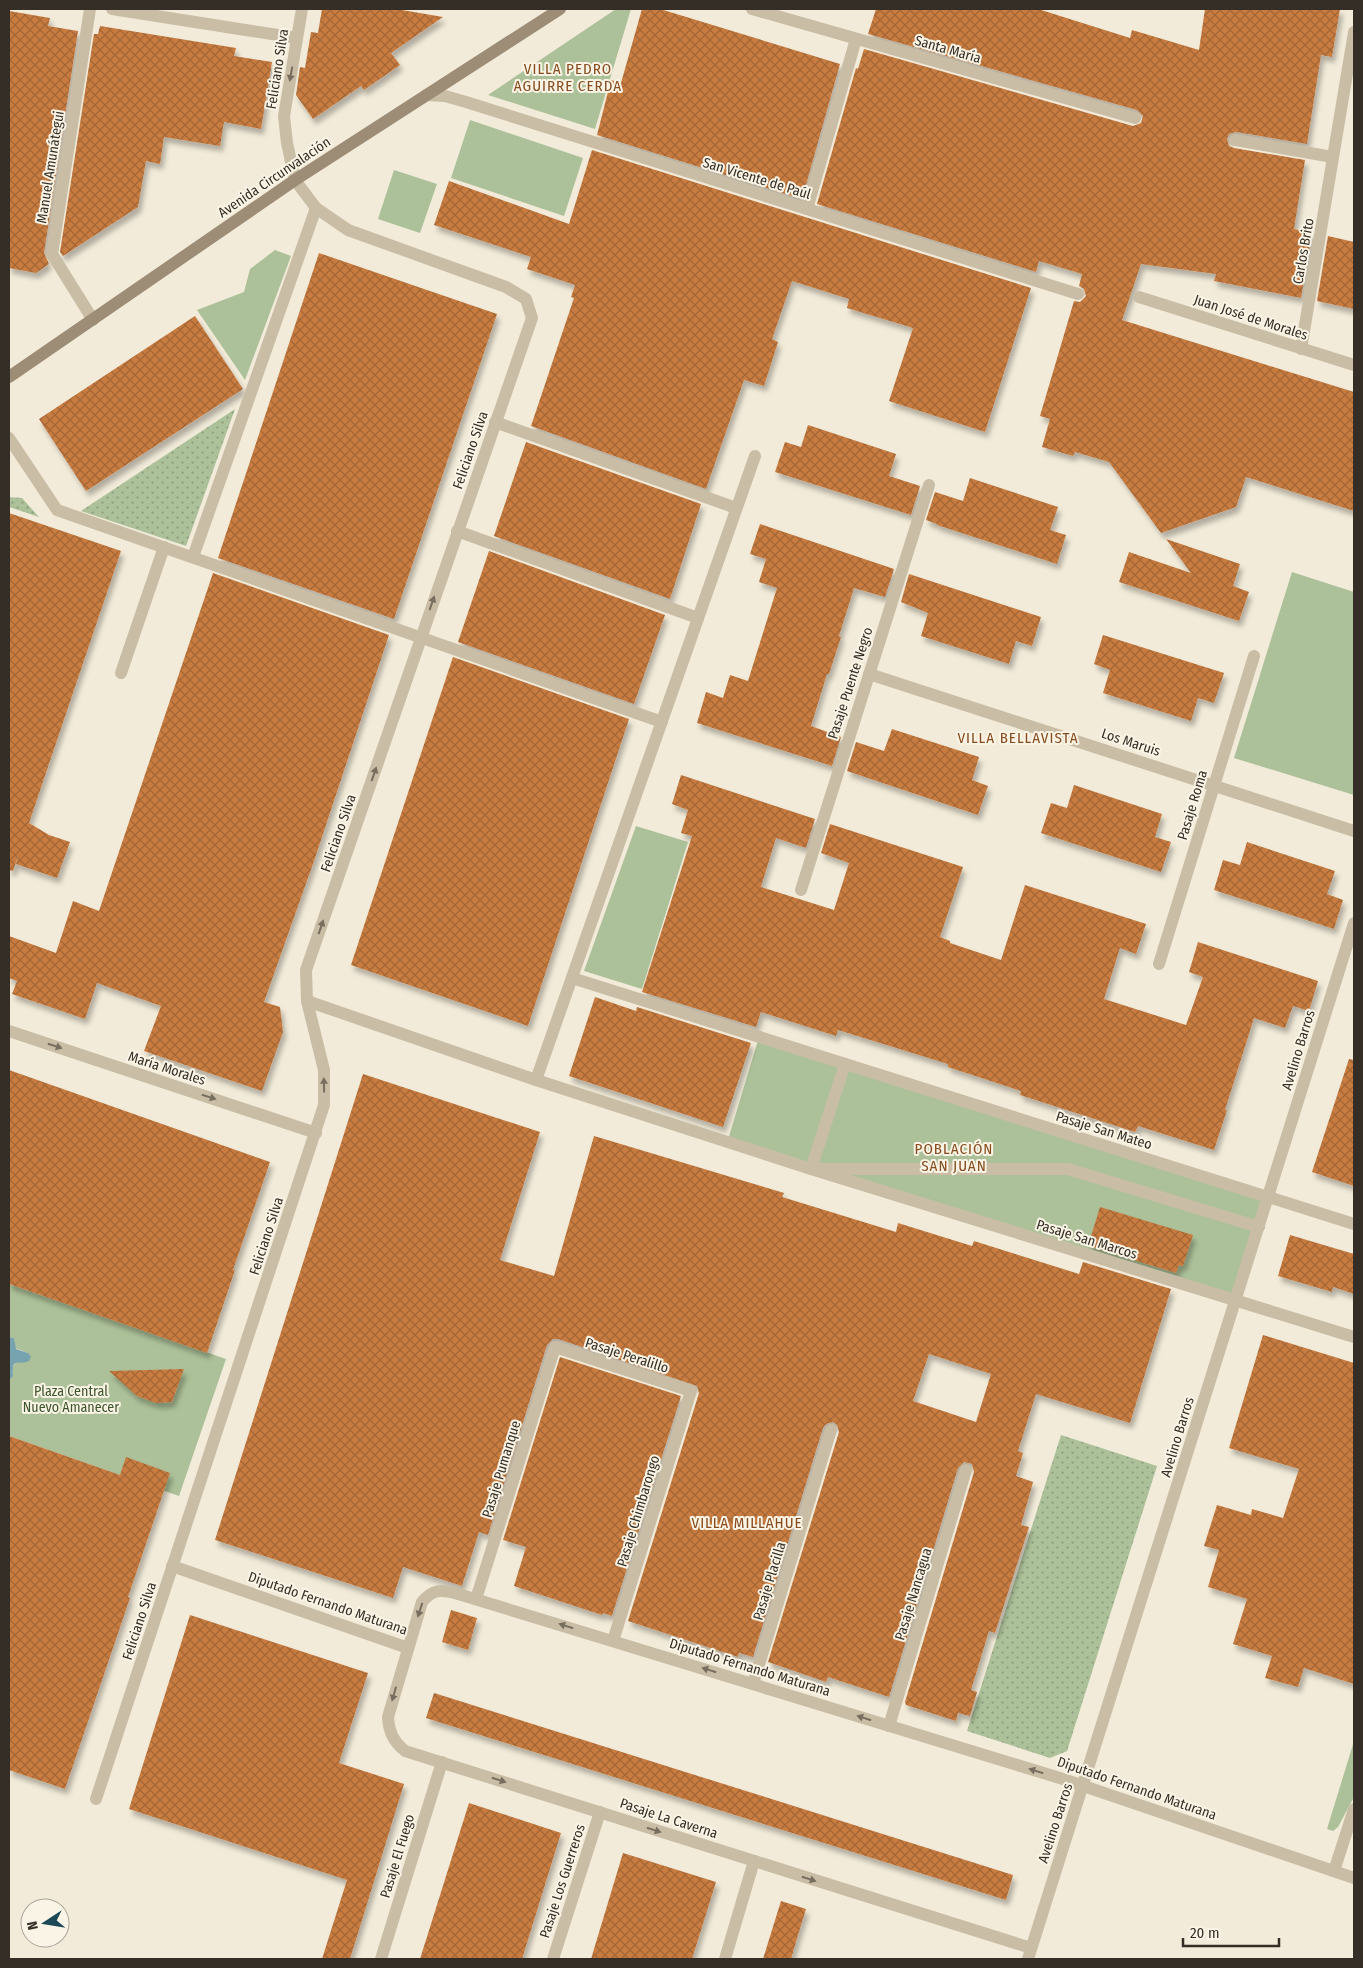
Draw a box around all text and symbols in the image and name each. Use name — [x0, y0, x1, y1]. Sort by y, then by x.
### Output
street label: Feliciano Silva — [263, 28, 292, 110]
street label: Santa María — [913, 32, 983, 67]
district label: VILLA PEDRO AGUIRRE CERDA — [514, 60, 622, 95]
one-way arrow — [286, 66, 294, 82]
street label: Manuel Amunátegui — [33, 110, 68, 225]
street label: Avenida Circunvalación — [215, 133, 334, 221]
street label: San Vicente de Paúl — [701, 154, 813, 203]
street label: Carlos Brito — [1289, 217, 1318, 285]
street label: Juan José de Morales — [1192, 291, 1310, 344]
street label: Feliciano Silva — [449, 409, 492, 491]
one-way arrow — [429, 596, 436, 611]
street label: Pasaje Puente Negro — [824, 625, 877, 741]
street label: Los Maruis — [1099, 725, 1163, 760]
district label: VILLA BELLAVISTA — [957, 729, 1079, 747]
one-way arrow — [371, 766, 378, 781]
street label: Pasaje Roma — [1174, 768, 1211, 842]
street label: Feliciano Silva — [317, 792, 360, 874]
one-way arrow — [318, 920, 326, 935]
street label: Avelino Barros — [1278, 1008, 1319, 1092]
one-way arrow — [48, 1043, 63, 1051]
street label: María Morales — [126, 1048, 208, 1089]
one-way arrow — [320, 1077, 328, 1093]
one-way arrow — [202, 1094, 217, 1102]
street label: Pasaje San Mateo — [1054, 1108, 1154, 1153]
district label: POBLACIÓN SAN JUAN — [915, 1140, 993, 1175]
street label: Feliciano Silva — [246, 1195, 287, 1277]
street label: Pasaje San Marcos — [1034, 1216, 1139, 1263]
street label: Pasaje Peralillo — [583, 1334, 671, 1377]
park label: Plaza Central Nuevo Amanecer — [23, 1383, 119, 1416]
street label: Avelino Barros — [1157, 1395, 1198, 1479]
street label: Pasaje Pumanque — [479, 1418, 524, 1520]
street label: Pasaje Chimbarongo — [613, 1453, 663, 1569]
district label: VILLA MILLAHUE — [692, 1514, 803, 1532]
street label: Pasaje Placilla — [749, 1540, 789, 1622]
street label: Pasaje Nancagua — [891, 1546, 936, 1642]
street label: Diputado Fernando Maturana — [246, 1568, 410, 1639]
street label: Feliciano Silva — [119, 1580, 160, 1662]
one-way arrow — [415, 1602, 423, 1617]
one-way arrow — [559, 1622, 574, 1630]
street label: Diputado Fernando Maturana — [667, 1635, 833, 1700]
one-way arrow — [701, 1666, 716, 1674]
one-way arrow — [390, 1687, 398, 1702]
one-way arrow — [857, 1714, 872, 1722]
street label: Diputado Fernando Maturana — [1055, 1753, 1219, 1824]
one-way arrow — [1029, 1766, 1044, 1774]
one-way arrow — [492, 1777, 507, 1785]
street label: Avelino Barros — [1035, 1781, 1076, 1865]
street label: Pasaje La Caverna — [618, 1795, 720, 1842]
street label: Pasaje El Fuego — [377, 1812, 418, 1900]
street label: Pasaje Los Guerreros — [536, 1822, 589, 1940]
one-way arrow — [647, 1826, 662, 1834]
one-way arrow — [802, 1875, 817, 1883]
north arrow — [20, 1898, 70, 1948]
scale bar — [1183, 1916, 1279, 1948]
text: N — [24, 1920, 42, 1931]
text: 20 m — [1190, 1924, 1220, 1942]

